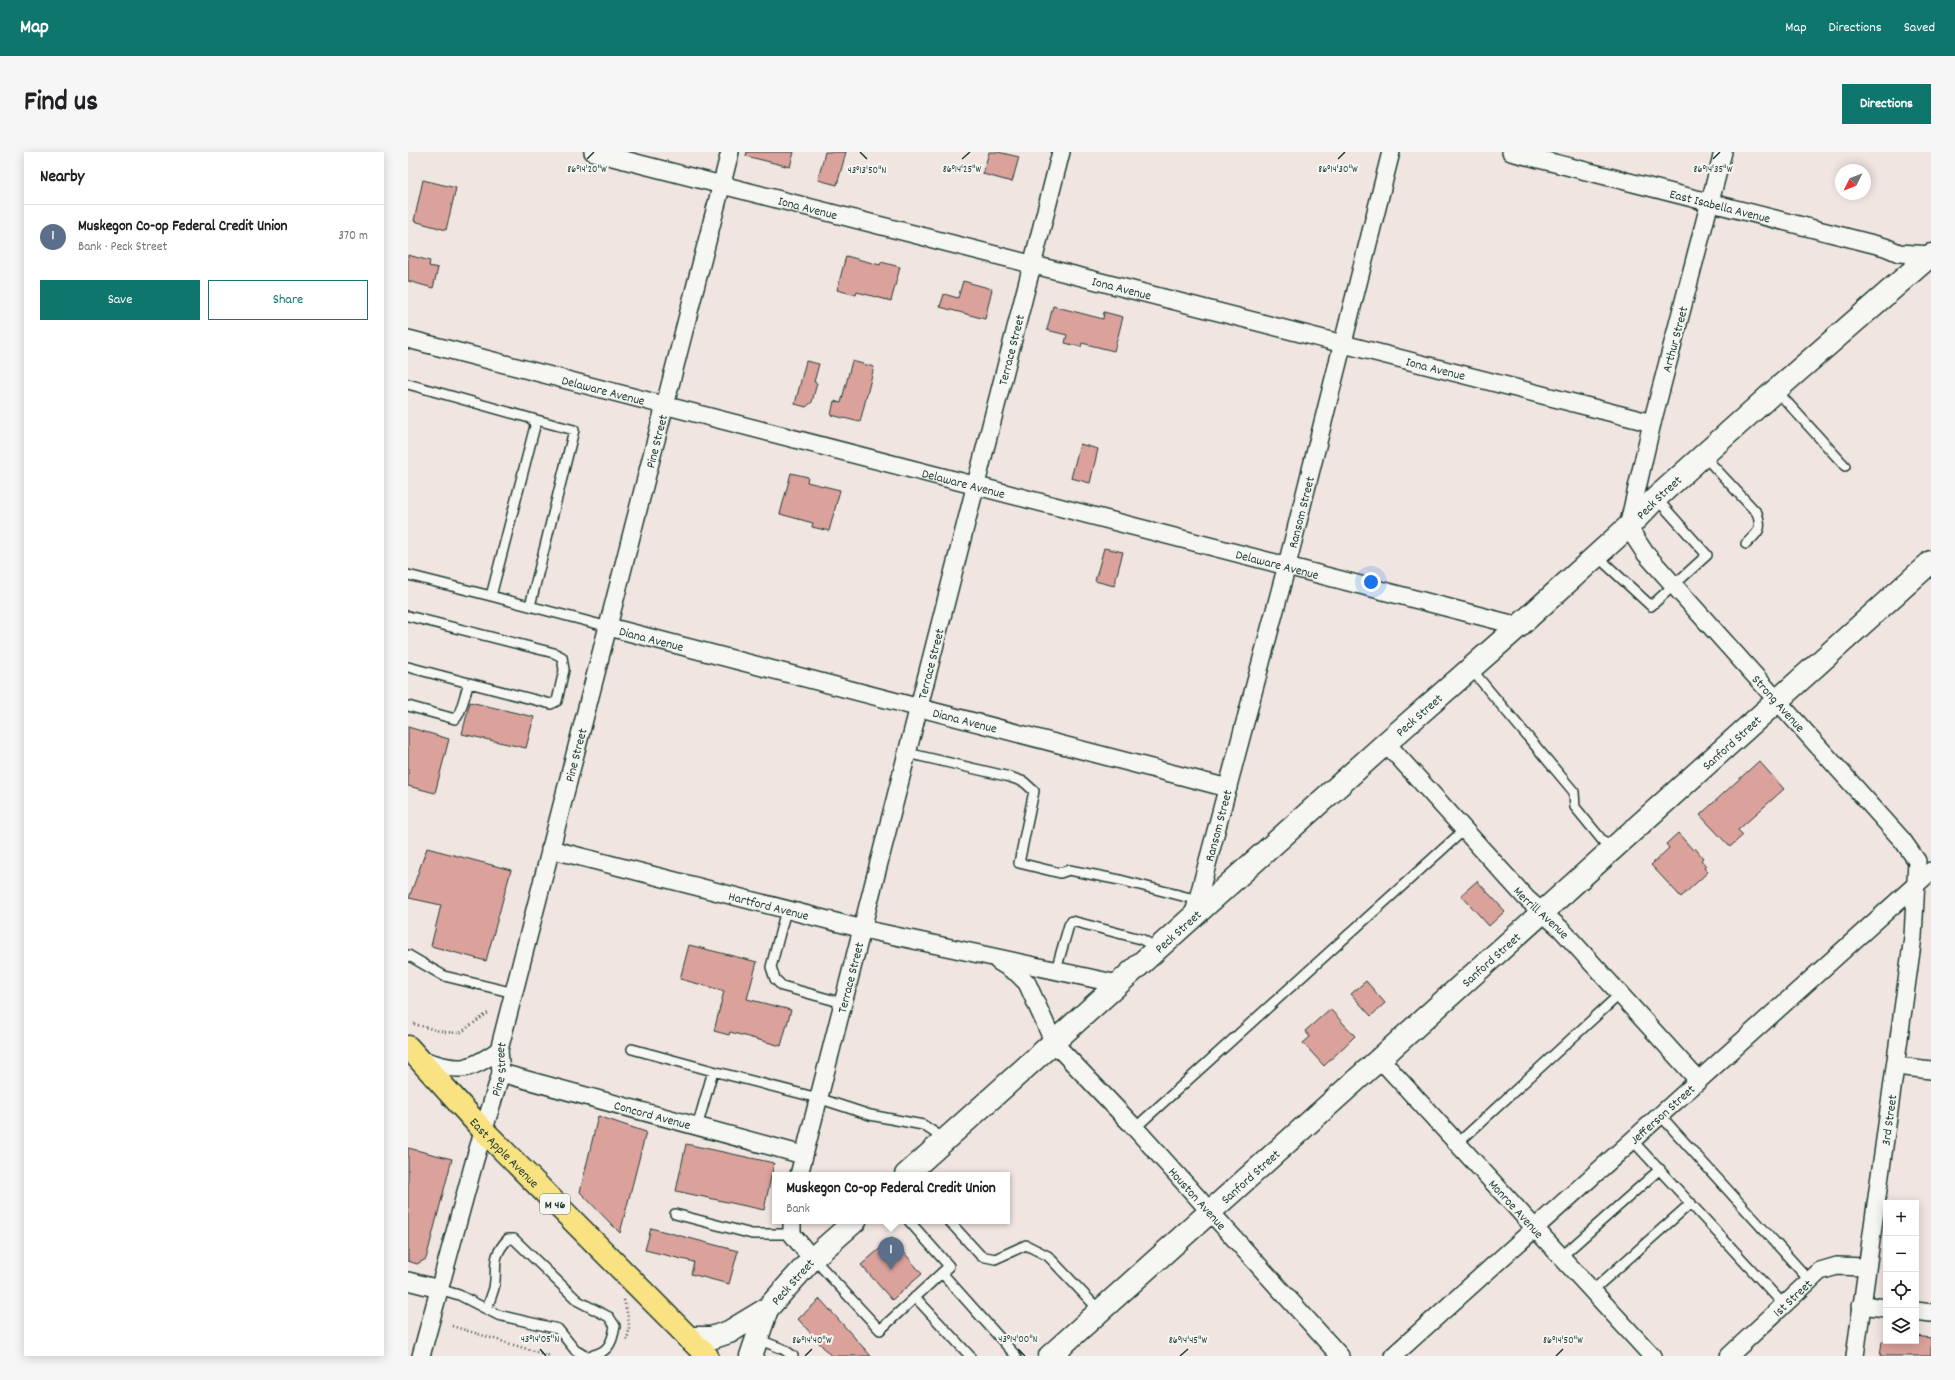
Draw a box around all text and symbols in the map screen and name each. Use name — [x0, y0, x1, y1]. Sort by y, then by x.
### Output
text: Map — [20, 15, 49, 42]
text: Map — [1785, 18, 1807, 38]
text: Directions — [1829, 18, 1882, 38]
text: Saved — [1904, 18, 1935, 38]
text: Find us — [24, 84, 98, 124]
button: Directions — [1842, 84, 1931, 124]
text: 86°14'20"W — [567, 163, 607, 177]
text: 86°14'25"W — [943, 163, 982, 177]
text: 86°14'30"W — [1318, 163, 1358, 177]
text: 86°14'35"W — [1694, 163, 1733, 177]
text: 43°13'50"N — [848, 164, 887, 178]
north arrow — [1835, 164, 1871, 200]
text: Nearby — [40, 166, 84, 190]
street label: East Isabella Avenue — [1667, 186, 1772, 230]
street label: Iona Avenue — [776, 193, 839, 226]
text: Muskegon Co-op Federal Credit Union — [78, 216, 288, 238]
text: 1 — [52, 227, 54, 246]
text: 370 m — [338, 227, 368, 246]
text: Bank · Peck Street — [78, 238, 167, 257]
street label: Iona Avenue — [1090, 273, 1153, 307]
button: Save — [40, 280, 200, 320]
button: Share — [208, 280, 368, 320]
street label: Arthur Street — [1658, 304, 1694, 375]
street label: Terrace Street — [995, 313, 1031, 388]
street label: Iona Avenue — [1404, 353, 1467, 387]
street label: Delaware Avenue — [559, 372, 647, 412]
street label: Pine Street — [642, 413, 674, 470]
street label: Delaware Avenue — [919, 465, 1007, 505]
street label: Peck Street — [1633, 472, 1687, 525]
street label: Ransom Street — [1285, 475, 1321, 550]
street label: Delaware Avenue — [1233, 546, 1321, 586]
your location — [1361, 572, 1381, 592]
street label: Diana Avenue — [617, 623, 686, 658]
street label: Terrace Street — [914, 627, 951, 702]
street label: Strong Avenue — [1746, 671, 1808, 738]
street label: Peck Street — [1392, 690, 1448, 742]
street label: Diana Avenue — [930, 705, 999, 740]
street label: Sanford Street — [1699, 712, 1767, 776]
street label: Pine Street — [561, 726, 593, 784]
street label: Ransom Street — [1201, 788, 1239, 864]
street label: Merrill Avenue — [1508, 883, 1573, 944]
street label: Hartford Avenue — [726, 888, 811, 927]
street label: Peck Street — [1151, 906, 1207, 959]
street label: Sanford Street — [1458, 929, 1526, 993]
street label: Terrace Street — [834, 940, 870, 1015]
street label: Pine Street — [488, 1040, 513, 1099]
street label: Jefferson Street — [1627, 1081, 1700, 1150]
street label: 3rd Street — [1878, 1093, 1903, 1147]
street label: Concord Avenue — [611, 1097, 693, 1136]
street label: East Apple Avenue — [464, 1114, 542, 1193]
street label: Sanford Street — [1218, 1146, 1285, 1210]
street label: Houston Avenue — [1163, 1164, 1230, 1236]
popup — [772, 1172, 1010, 1224]
street label: Monroe Avenue — [1483, 1176, 1547, 1244]
text: Muskegon Co-op Federal Credit Union — [786, 1178, 996, 1200]
road number: M 46 — [540, 1194, 570, 1214]
text: Bank — [786, 1200, 810, 1219]
map controls — [1883, 1200, 1919, 1344]
button: + — [1883, 1200, 1919, 1236]
button: − — [1883, 1236, 1919, 1272]
pin: 1 — [878, 1237, 904, 1270]
street label: Peck Street — [768, 1255, 820, 1310]
button: locate — [1883, 1272, 1919, 1308]
street label: 1st Street — [1770, 1276, 1818, 1322]
button: layers — [1883, 1308, 1919, 1344]
text: 43°14'05"N — [521, 1333, 559, 1347]
text: 43°14'00"N — [998, 1333, 1038, 1347]
text: 86°14'40"W — [792, 1334, 832, 1348]
text: 86°14'45"W — [1169, 1334, 1208, 1348]
text: 86°14'50"W — [1543, 1334, 1583, 1348]

